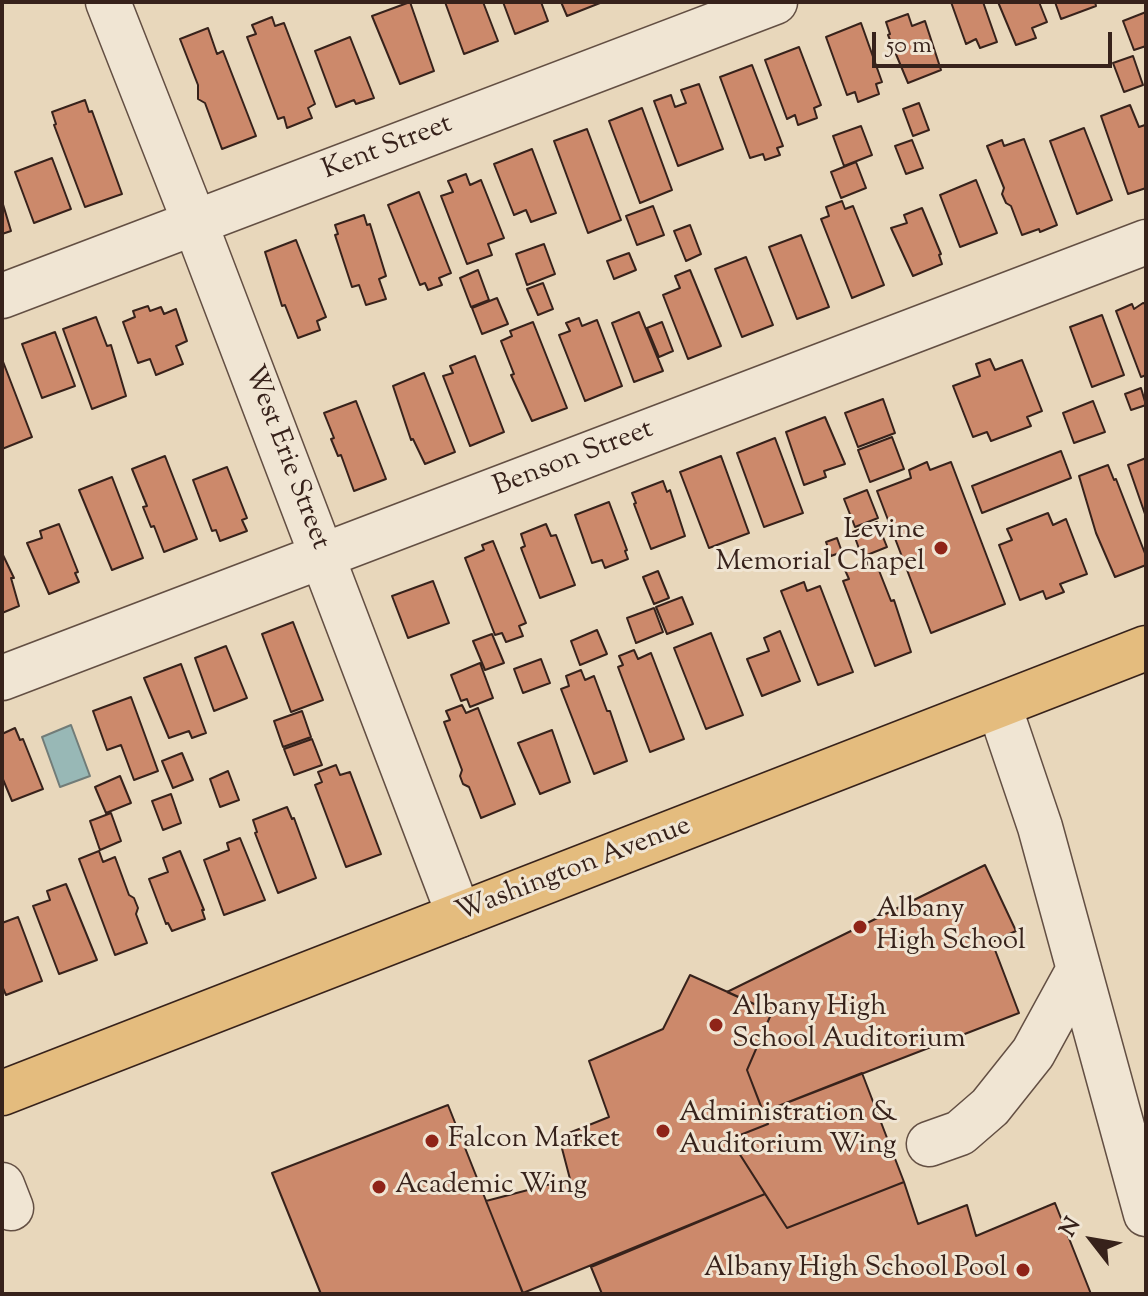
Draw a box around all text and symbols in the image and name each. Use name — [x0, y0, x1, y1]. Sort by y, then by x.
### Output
scale bar — [876, 16, 1116, 66]
text: 50 m — [886, 29, 932, 63]
street label: Kent Street — [318, 109, 458, 189]
street label: West Erie Street — [234, 361, 336, 555]
street label: Benson Street — [489, 414, 659, 506]
place label: Levine Memorial Chapel — [715, 515, 925, 581]
marker: Levine Memorial Chapel — [932, 539, 950, 557]
street label: Washington Avenue — [452, 811, 696, 931]
place label: Albany High School — [876, 894, 1026, 960]
marker: Albany High School — [851, 918, 869, 936]
place label: Albany High School Auditorium — [732, 992, 966, 1058]
marker: Albany High School Auditorium — [707, 1016, 725, 1034]
place label: Administration & Auditorium Wing — [679, 1098, 897, 1164]
marker: Administration & Auditorium Wing — [654, 1122, 672, 1140]
place label: Falcon Market — [448, 1124, 620, 1158]
marker: Falcon Market — [423, 1132, 441, 1150]
place label: Academic Wing — [395, 1170, 587, 1204]
marker: Academic Wing — [370, 1178, 388, 1196]
north arrow — [1052, 1200, 1132, 1280]
text: N — [1053, 1212, 1090, 1243]
place label: Albany High School Pool — [704, 1253, 1007, 1287]
marker: Albany High School Pool — [1014, 1261, 1032, 1279]

